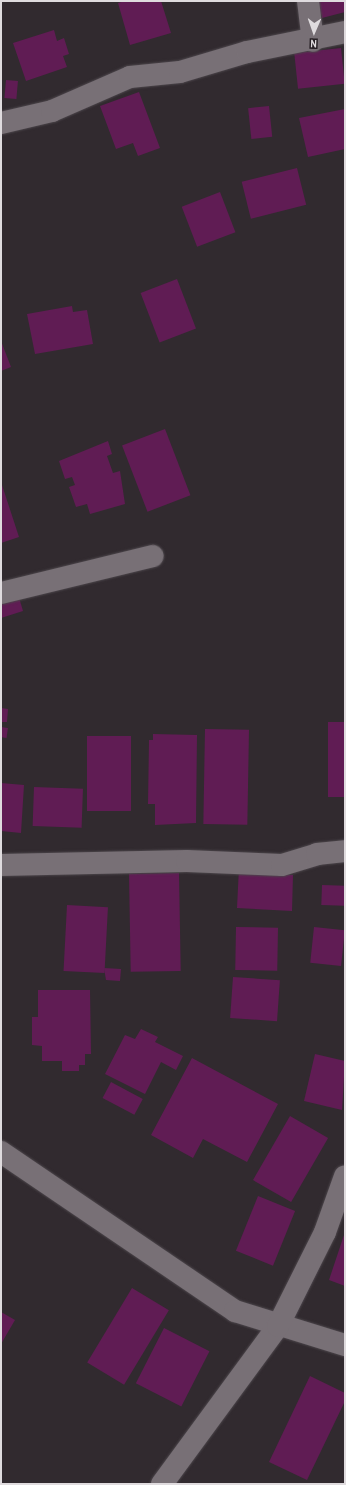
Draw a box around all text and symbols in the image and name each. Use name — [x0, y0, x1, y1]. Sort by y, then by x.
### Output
north arrow — [294, 12, 334, 52]
text: N — [310, 37, 317, 51]

